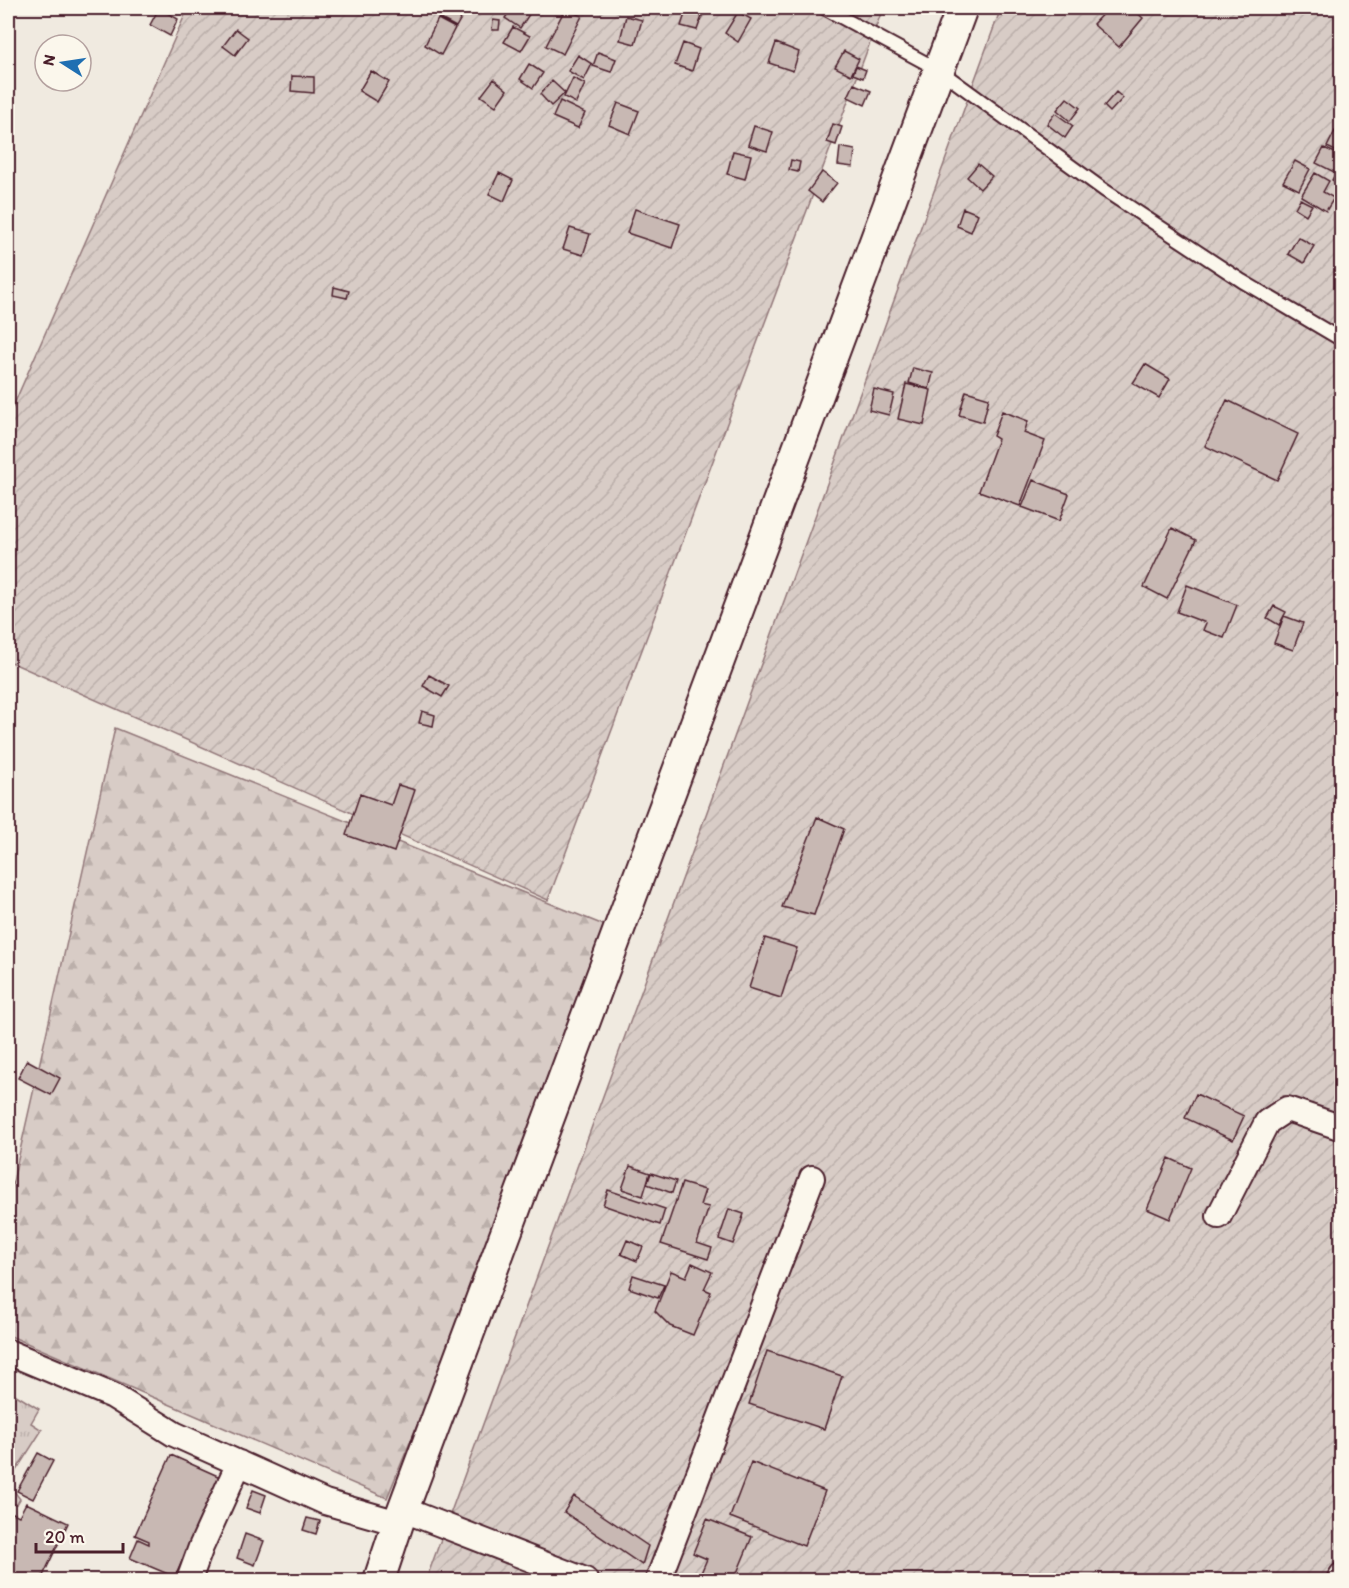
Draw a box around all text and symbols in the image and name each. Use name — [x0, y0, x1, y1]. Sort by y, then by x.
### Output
north arrow — [33, 33, 93, 93]
text: N — [38, 53, 59, 67]
scale bar — [36, 1516, 123, 1554]
text: 20 m — [45, 1526, 85, 1548]

